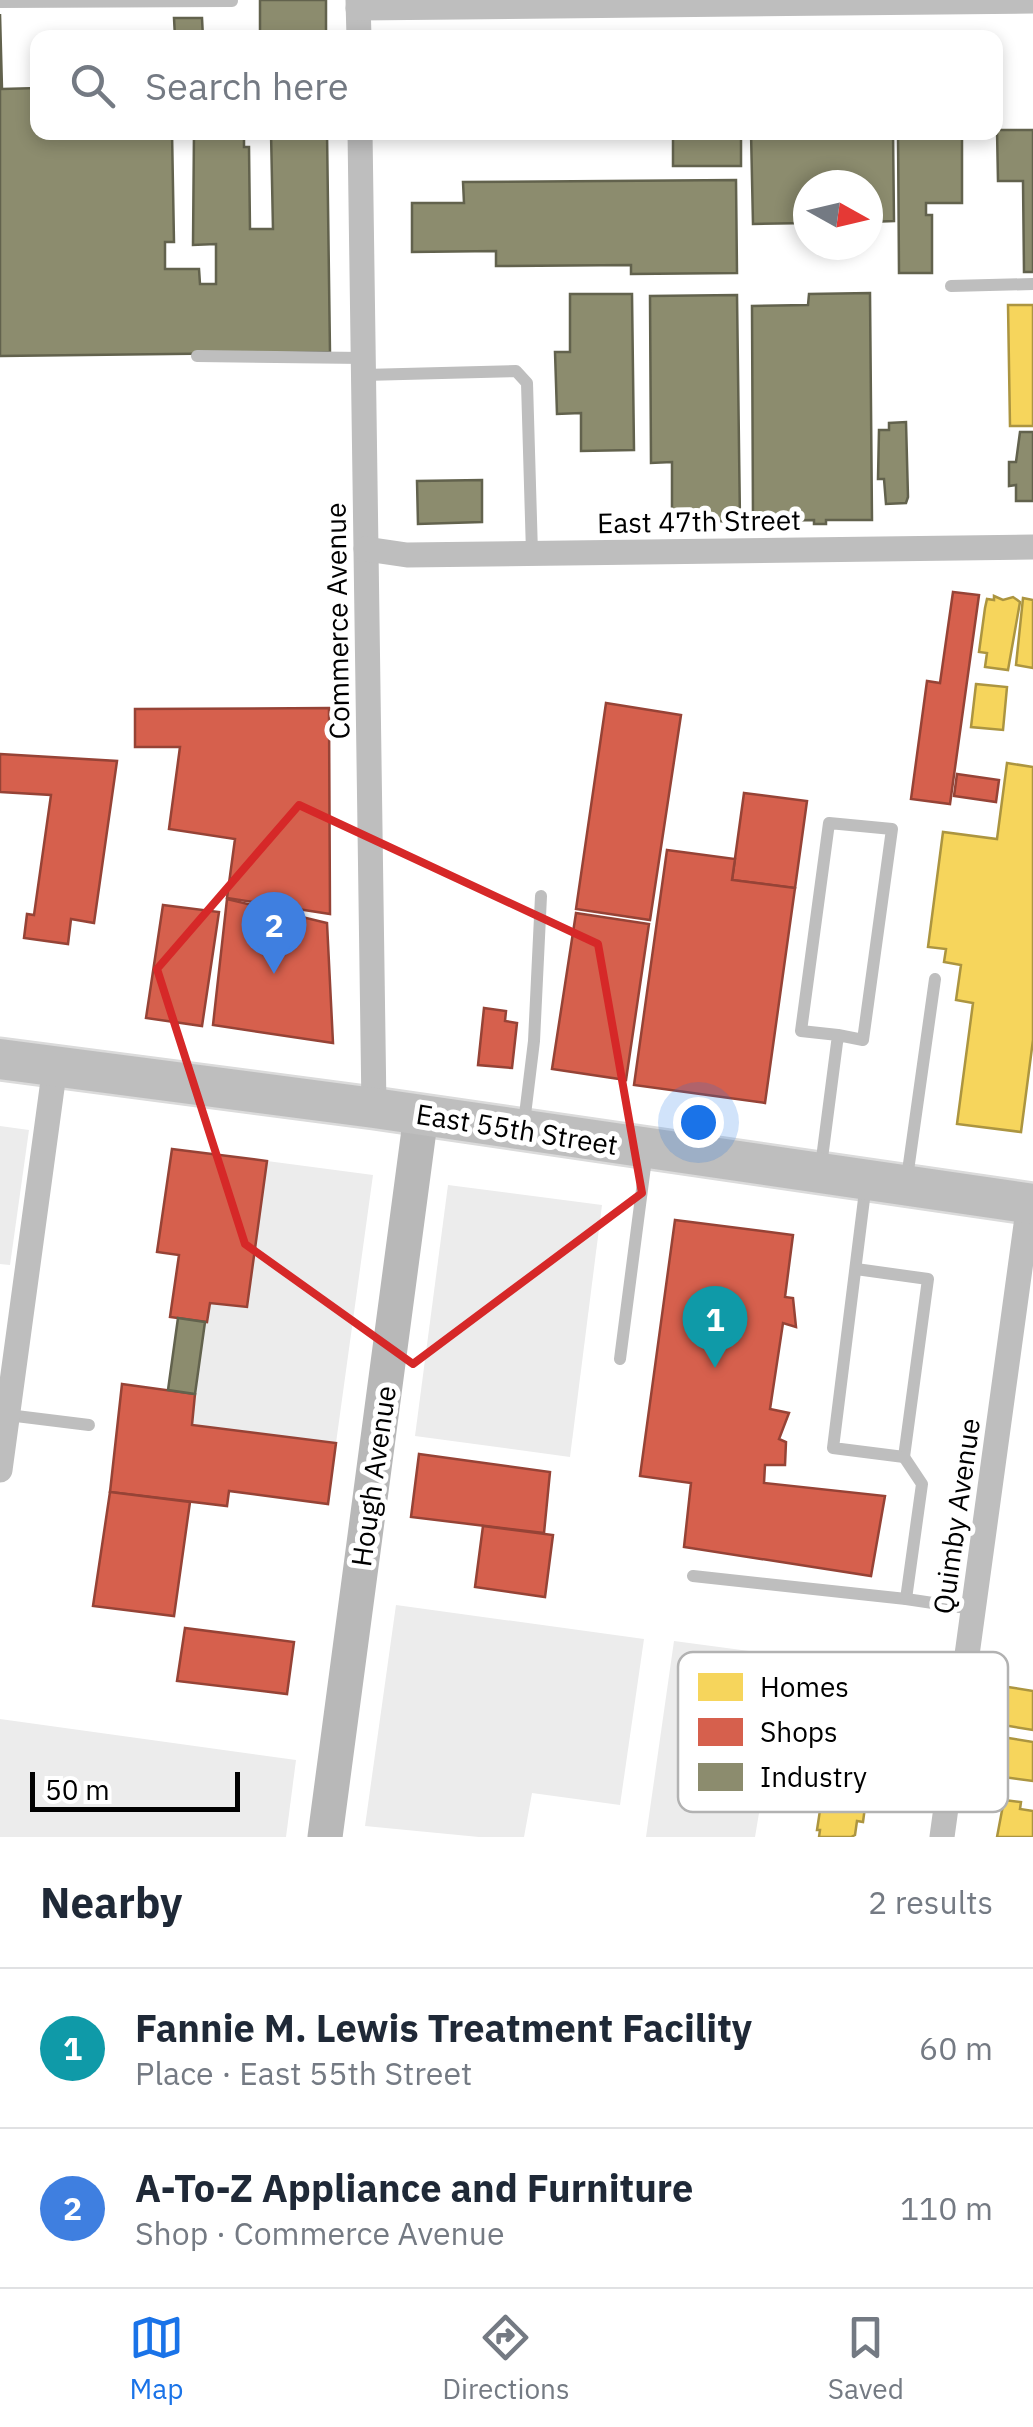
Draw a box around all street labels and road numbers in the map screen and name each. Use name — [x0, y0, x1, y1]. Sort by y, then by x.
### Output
street label: East 47th Street — [597, 501, 801, 541]
street label: Commerce Avenue — [316, 502, 358, 740]
street label: East 55th Street — [413, 1095, 621, 1163]
street label: Hough Avenue — [342, 1383, 404, 1569]
street label: Quimby Avenue — [924, 1416, 988, 1616]

